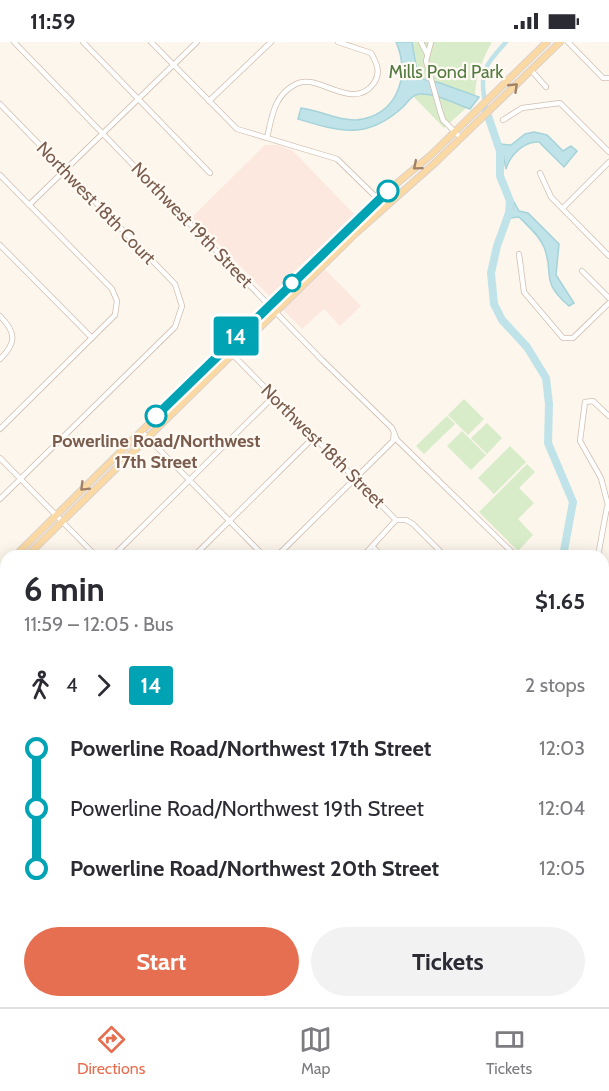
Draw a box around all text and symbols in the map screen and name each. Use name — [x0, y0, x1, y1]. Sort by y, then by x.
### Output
text: 11:59 — [30, 8, 75, 35]
park label: Mills Pond Park — [389, 61, 504, 83]
one-way arrow — [507, 83, 518, 94]
street label: Northwest 18th Court — [32, 137, 160, 269]
street label: Northwest 19th Street — [127, 158, 257, 292]
one-way arrow — [413, 159, 424, 170]
unlabelled marker — [377, 180, 399, 202]
unlabelled marker — [283, 274, 301, 292]
line badge: 14 — [209, 316, 263, 356]
text: 14 — [226, 324, 246, 349]
street label: Northwest 18th Street — [256, 379, 390, 513]
marker: Powerline Road/Northwest 17th Street — [145, 405, 167, 427]
place label: Powerline Road/Northwest 17th Street — [52, 430, 260, 473]
one-way arrow — [81, 480, 92, 491]
text: 6 min — [24, 569, 105, 609]
text: $1.65 — [535, 588, 585, 615]
text: 11:59 – 12:05 · Bus — [24, 612, 174, 636]
icon: walk — [24, 669, 57, 702]
icon: forward — [87, 669, 120, 702]
text: 4 — [66, 673, 78, 697]
text: 14 — [141, 673, 161, 698]
text: 2 stops — [525, 673, 585, 697]
text: Powerline Road/Northwest 17th Street — [70, 735, 431, 762]
text: 12:03 — [539, 736, 585, 760]
text: Powerline Road/Northwest 19th Street — [70, 795, 424, 822]
text: 12:04 — [538, 796, 585, 820]
text: Powerline Road/Northwest 20th Street — [70, 855, 439, 882]
text: 12:05 — [539, 856, 585, 880]
button: Start — [24, 927, 299, 996]
button: Tickets — [311, 927, 585, 996]
tab: Directions — [77, 1023, 145, 1078]
tab: Map — [299, 1023, 332, 1078]
tab: Tickets — [486, 1023, 532, 1078]

